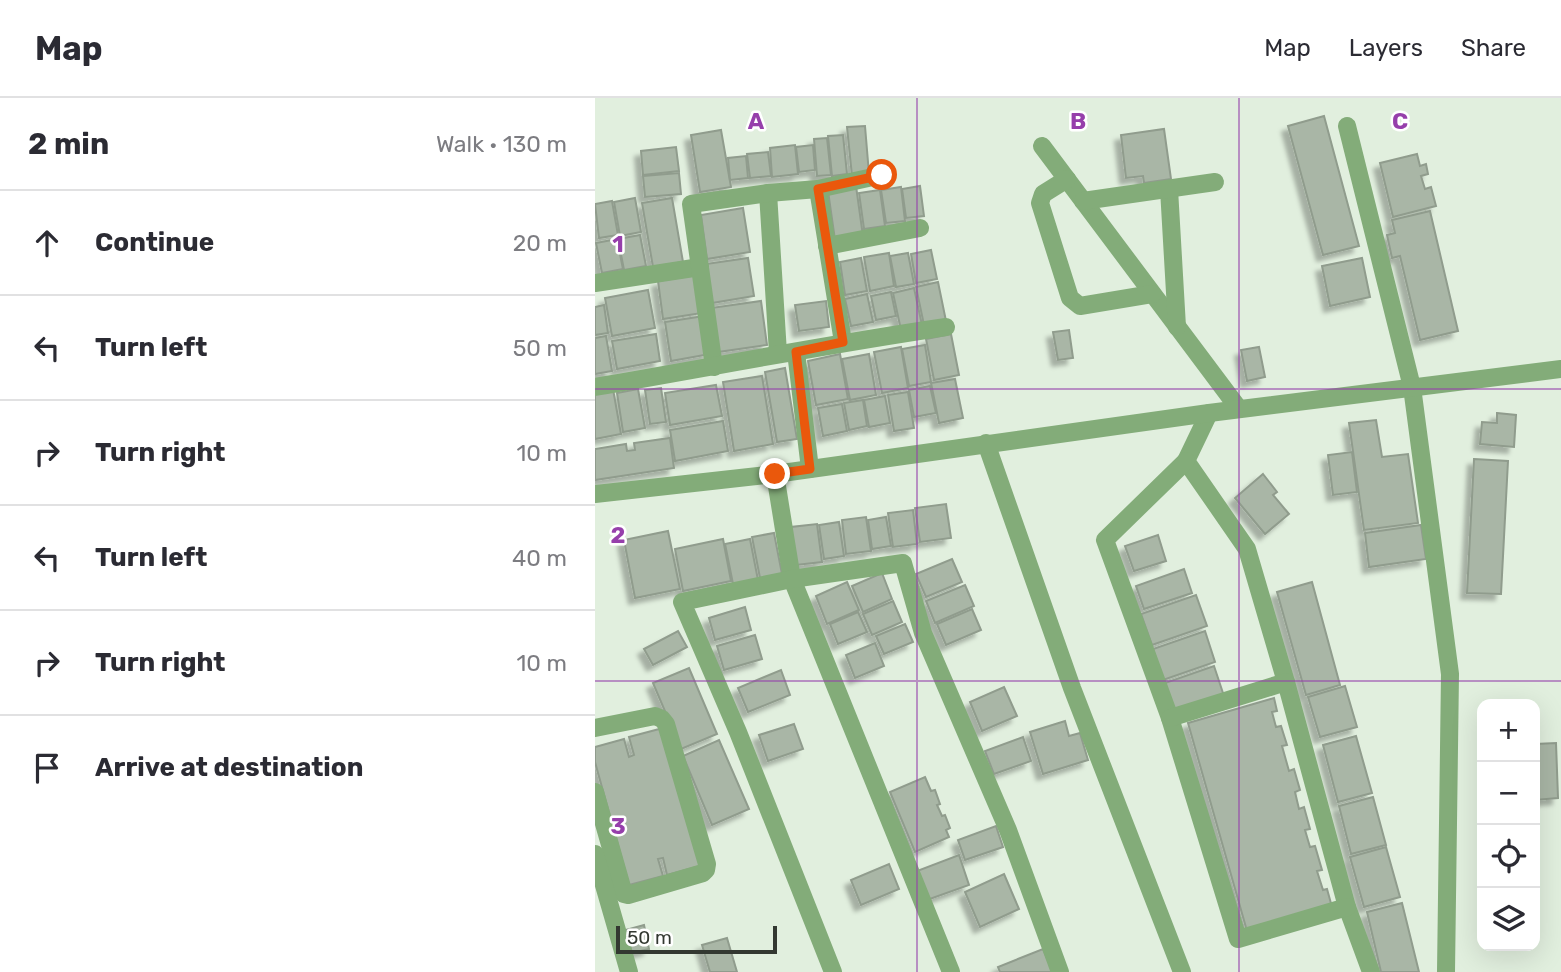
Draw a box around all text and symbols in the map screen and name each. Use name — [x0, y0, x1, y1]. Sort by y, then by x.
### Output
text: Map — [35, 29, 103, 68]
text: Map — [1264, 34, 1311, 62]
text: Layers — [1349, 34, 1423, 62]
text: Share — [1461, 34, 1526, 62]
text: A — [748, 107, 765, 135]
text: B — [1070, 107, 1086, 135]
text: C — [1392, 107, 1408, 135]
text: 2 min — [28, 126, 109, 162]
text: Walk · 130 m — [436, 130, 567, 158]
route start — [866, 159, 897, 190]
icon: ahead — [28, 224, 66, 262]
text: Continue — [95, 227, 214, 258]
text: 20 m — [513, 229, 567, 257]
text: 1 — [612, 230, 624, 258]
icon: left — [28, 329, 66, 367]
text: Turn left — [95, 332, 207, 363]
text: 50 m — [513, 334, 567, 362]
icon: right — [28, 434, 66, 472]
text: Turn right — [95, 437, 225, 468]
text: 10 m — [516, 439, 567, 467]
route end — [759, 458, 790, 489]
text: 2 — [611, 521, 625, 549]
icon: left — [28, 539, 66, 577]
text: Turn left — [95, 542, 207, 573]
text: 40 m — [512, 544, 567, 572]
icon: right — [28, 644, 66, 682]
text: Turn right — [95, 647, 225, 678]
text: 10 m — [516, 649, 567, 677]
map controls — [1477, 699, 1540, 951]
button: + — [1477, 699, 1540, 762]
icon: arrive — [28, 749, 66, 787]
text: Arrive at destination — [95, 752, 363, 783]
button: − — [1477, 762, 1540, 825]
text: 3 — [610, 812, 626, 840]
button: locate — [1477, 825, 1540, 888]
button: layers — [1477, 888, 1540, 951]
scale bar — [616, 923, 777, 955]
text: 50 m — [627, 926, 672, 949]

